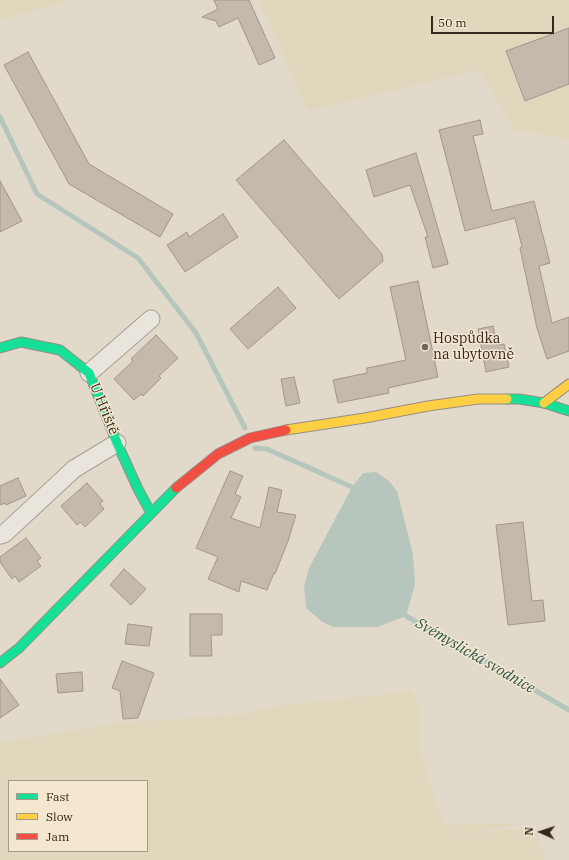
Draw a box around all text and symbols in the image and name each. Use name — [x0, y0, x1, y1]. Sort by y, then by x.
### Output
scale bar — [433, 8, 556, 34]
text: 50 m — [438, 15, 467, 30]
place label: Hospůdka na ubytovně — [433, 331, 514, 364]
marker: Hospůdka na ubytovně — [420, 342, 430, 352]
street label: U Hřiště — [86, 381, 122, 437]
water label: Svémyslická svodnice — [412, 614, 538, 698]
legend — [8, 780, 148, 852]
text: Fast — [46, 789, 70, 804]
text: Slow — [46, 809, 73, 824]
north arrow — [521, 812, 561, 852]
text: N — [522, 827, 536, 836]
text: Jam — [46, 829, 69, 844]

